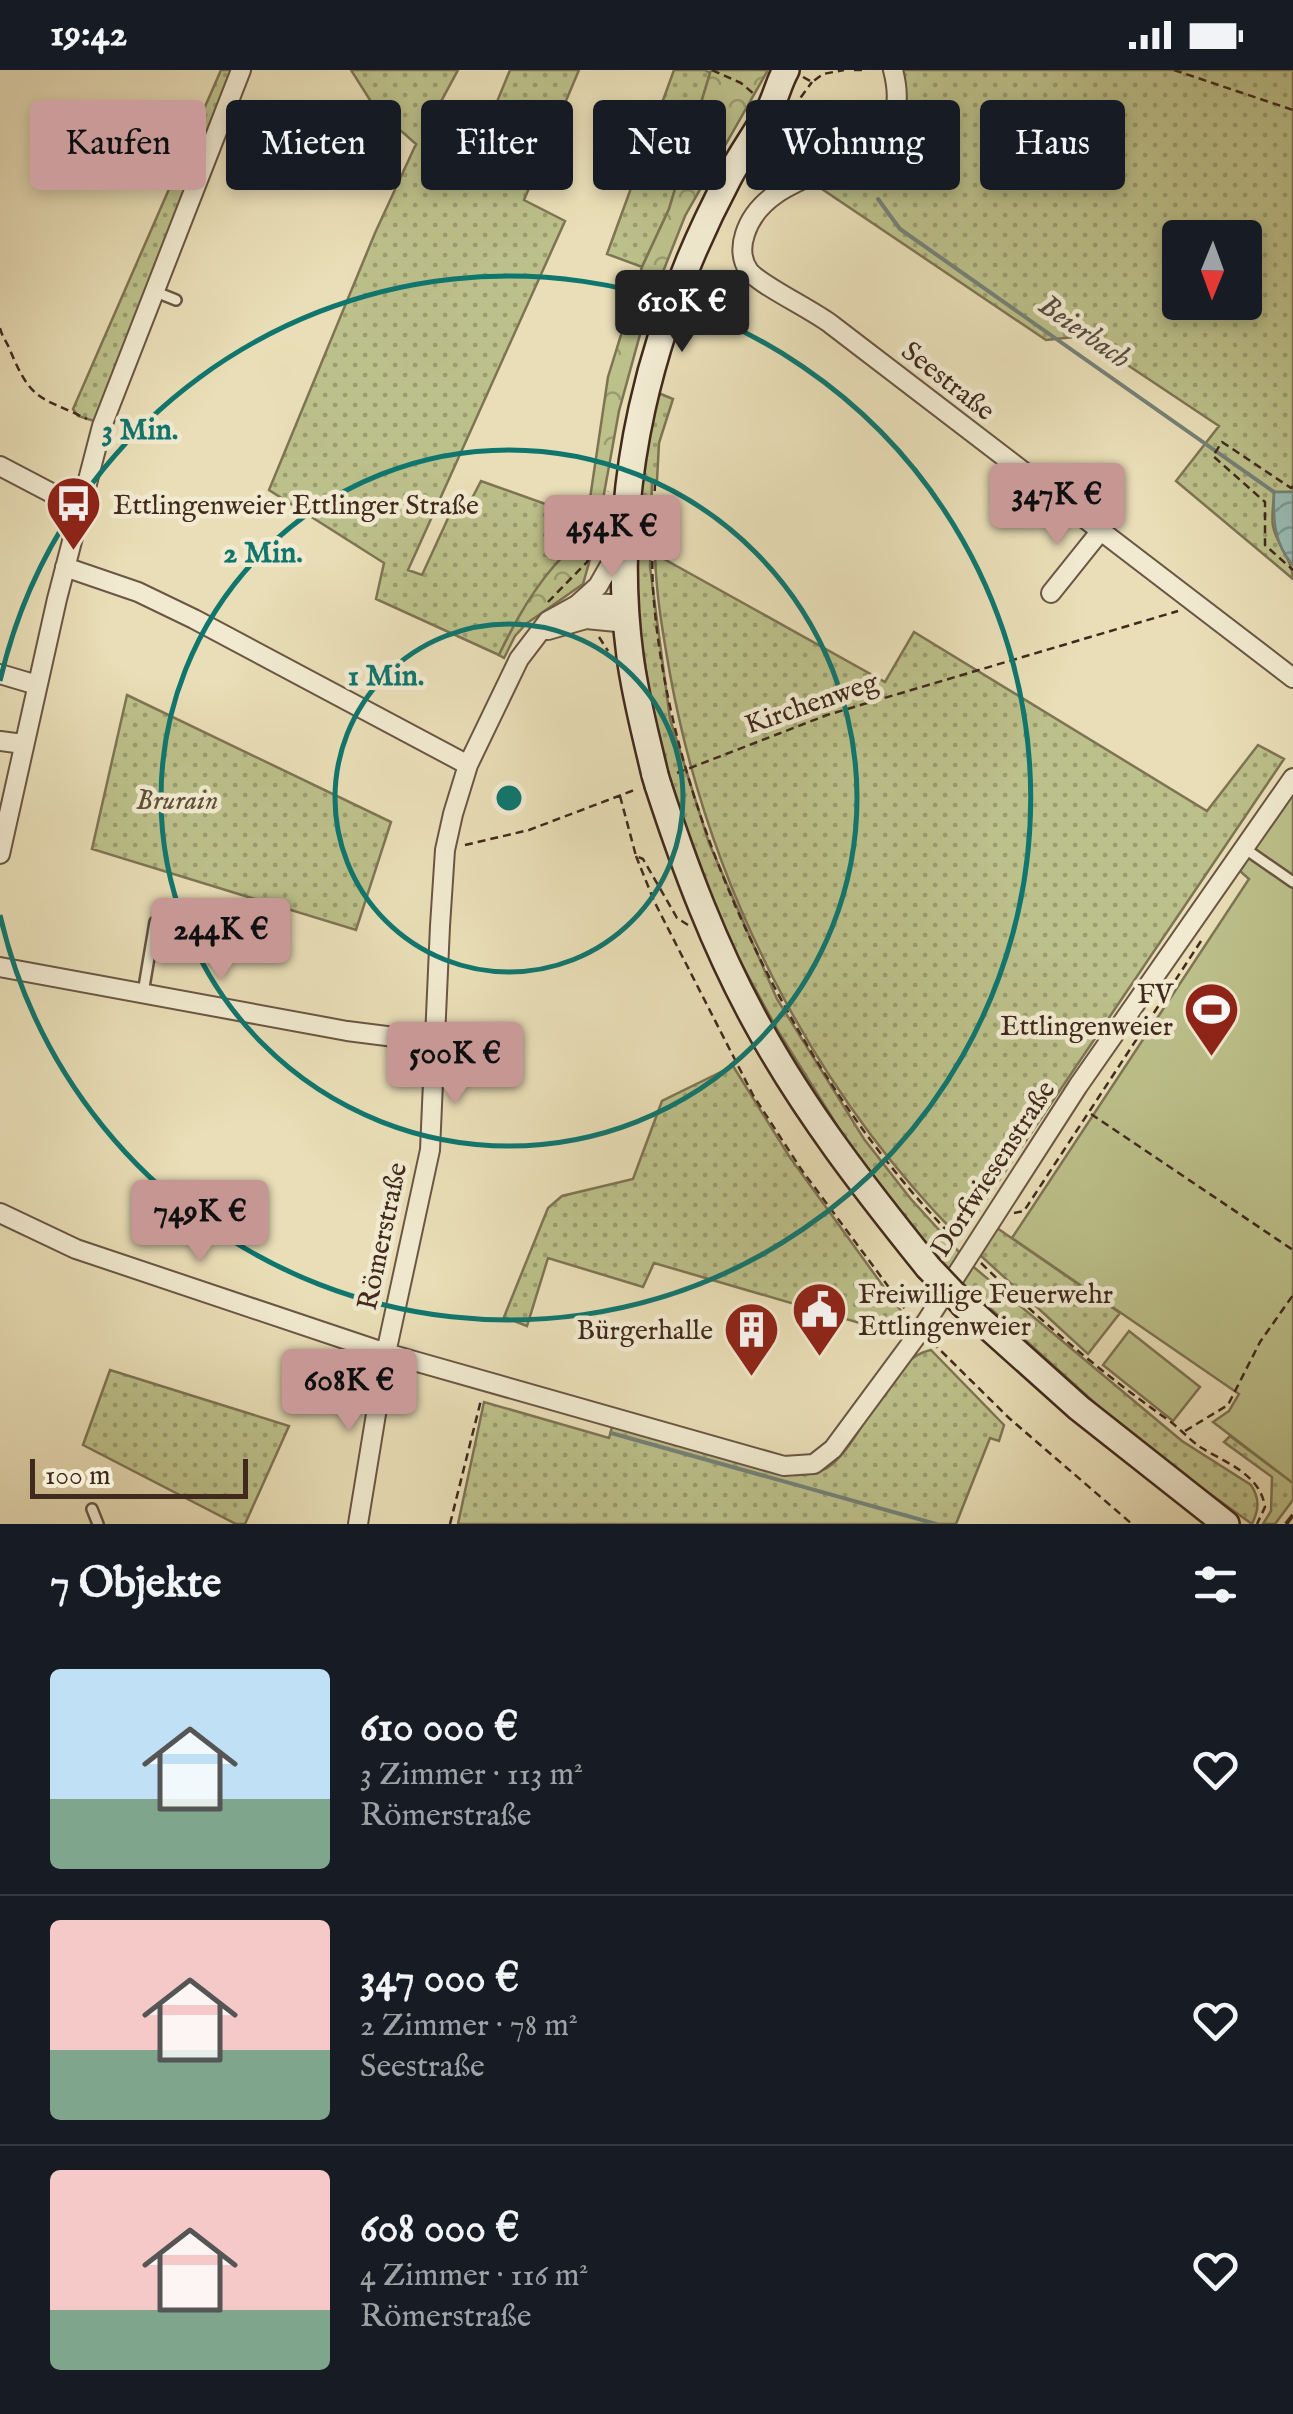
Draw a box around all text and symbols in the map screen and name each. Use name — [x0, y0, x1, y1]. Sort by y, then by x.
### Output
text: 19:42 — [50, 11, 127, 59]
chip: Kaufen — [30, 100, 206, 190]
chip: Mieten — [226, 100, 401, 190]
chip: Filter — [421, 100, 573, 190]
chip: Neu — [593, 100, 726, 190]
chip: Wohnung — [746, 100, 960, 190]
chip: Haus — [980, 100, 1125, 190]
north arrow — [1162, 220, 1262, 320]
map controls — [1162, 220, 1262, 320]
pin: 610K € — [601, 270, 763, 355]
text: 610K € — [637, 282, 727, 323]
water label: Beierbach — [1030, 287, 1138, 378]
street label: Seestraße — [894, 335, 1001, 429]
text: 3 Min. — [102, 412, 178, 450]
pin: 347K € — [976, 463, 1138, 548]
bus stop icon: Ettlingenweier Ettlinger Straße — [44, 474, 104, 553]
text: 347K € — [1012, 475, 1102, 516]
place label: Ettlingenweier Ettlinger Straße — [113, 489, 479, 524]
pin: 454K € — [531, 495, 693, 580]
text: 454K € — [566, 507, 658, 548]
text: 2 Min. — [223, 535, 303, 573]
text: 1 Min. — [348, 658, 424, 696]
street label: Kirchenweg — [741, 665, 884, 743]
centre of rings — [491, 780, 527, 816]
park label: Brurain — [136, 784, 218, 819]
pin: 244K € — [140, 898, 302, 983]
text: 244K € — [173, 910, 269, 951]
place label: FV Ettlingenweier — [1000, 978, 1175, 1045]
sports icon: FV Ettlingenweier — [1182, 979, 1242, 1058]
pin: 500K € — [374, 1022, 536, 1107]
text: 500K € — [409, 1034, 501, 1075]
street label: Dorfwiesenstraße — [924, 1074, 1064, 1264]
street label: Römerstraße — [351, 1159, 416, 1314]
pin: 749K € — [119, 1180, 281, 1265]
text: 749K € — [153, 1192, 247, 1233]
place label: Freiwillige Feuerwehr Ettlingenweier — [858, 1278, 1113, 1345]
public building icon: Freiwillige Feuerwehr Ettlingenweier — [789, 1279, 849, 1358]
building icon: Bürgerhalle — [722, 1299, 782, 1378]
place label: Bürgerhalle — [576, 1314, 713, 1349]
pin: 608K € — [268, 1349, 430, 1434]
text: 608K € — [304, 1361, 394, 1402]
scale bar — [30, 1454, 248, 1498]
text: 100 m — [45, 1459, 111, 1494]
icon: filters — [1188, 1557, 1243, 1612]
text: 7 Objekte — [50, 1558, 221, 1611]
text: 610 000 € — [360, 1702, 518, 1755]
icon: home — [130, 1709, 250, 1829]
icon: heart — [1188, 1742, 1243, 1797]
text: 3 Zimmer · 113 m² — [360, 1755, 583, 1796]
text: Römerstraße — [360, 1796, 531, 1837]
text: 347 000 € — [360, 1953, 519, 2006]
icon: home — [130, 1960, 250, 2080]
icon: heart — [1188, 1993, 1243, 2048]
text: 2 Zimmer · 78 m² — [360, 2006, 578, 2047]
text: Seestraße — [360, 2047, 485, 2088]
text: 608 000 € — [360, 2203, 520, 2256]
icon: home — [130, 2210, 250, 2330]
icon: heart — [1188, 2243, 1243, 2298]
text: 4 Zimmer · 116 m² — [360, 2256, 588, 2297]
text: Römerstraße — [360, 2297, 531, 2338]

